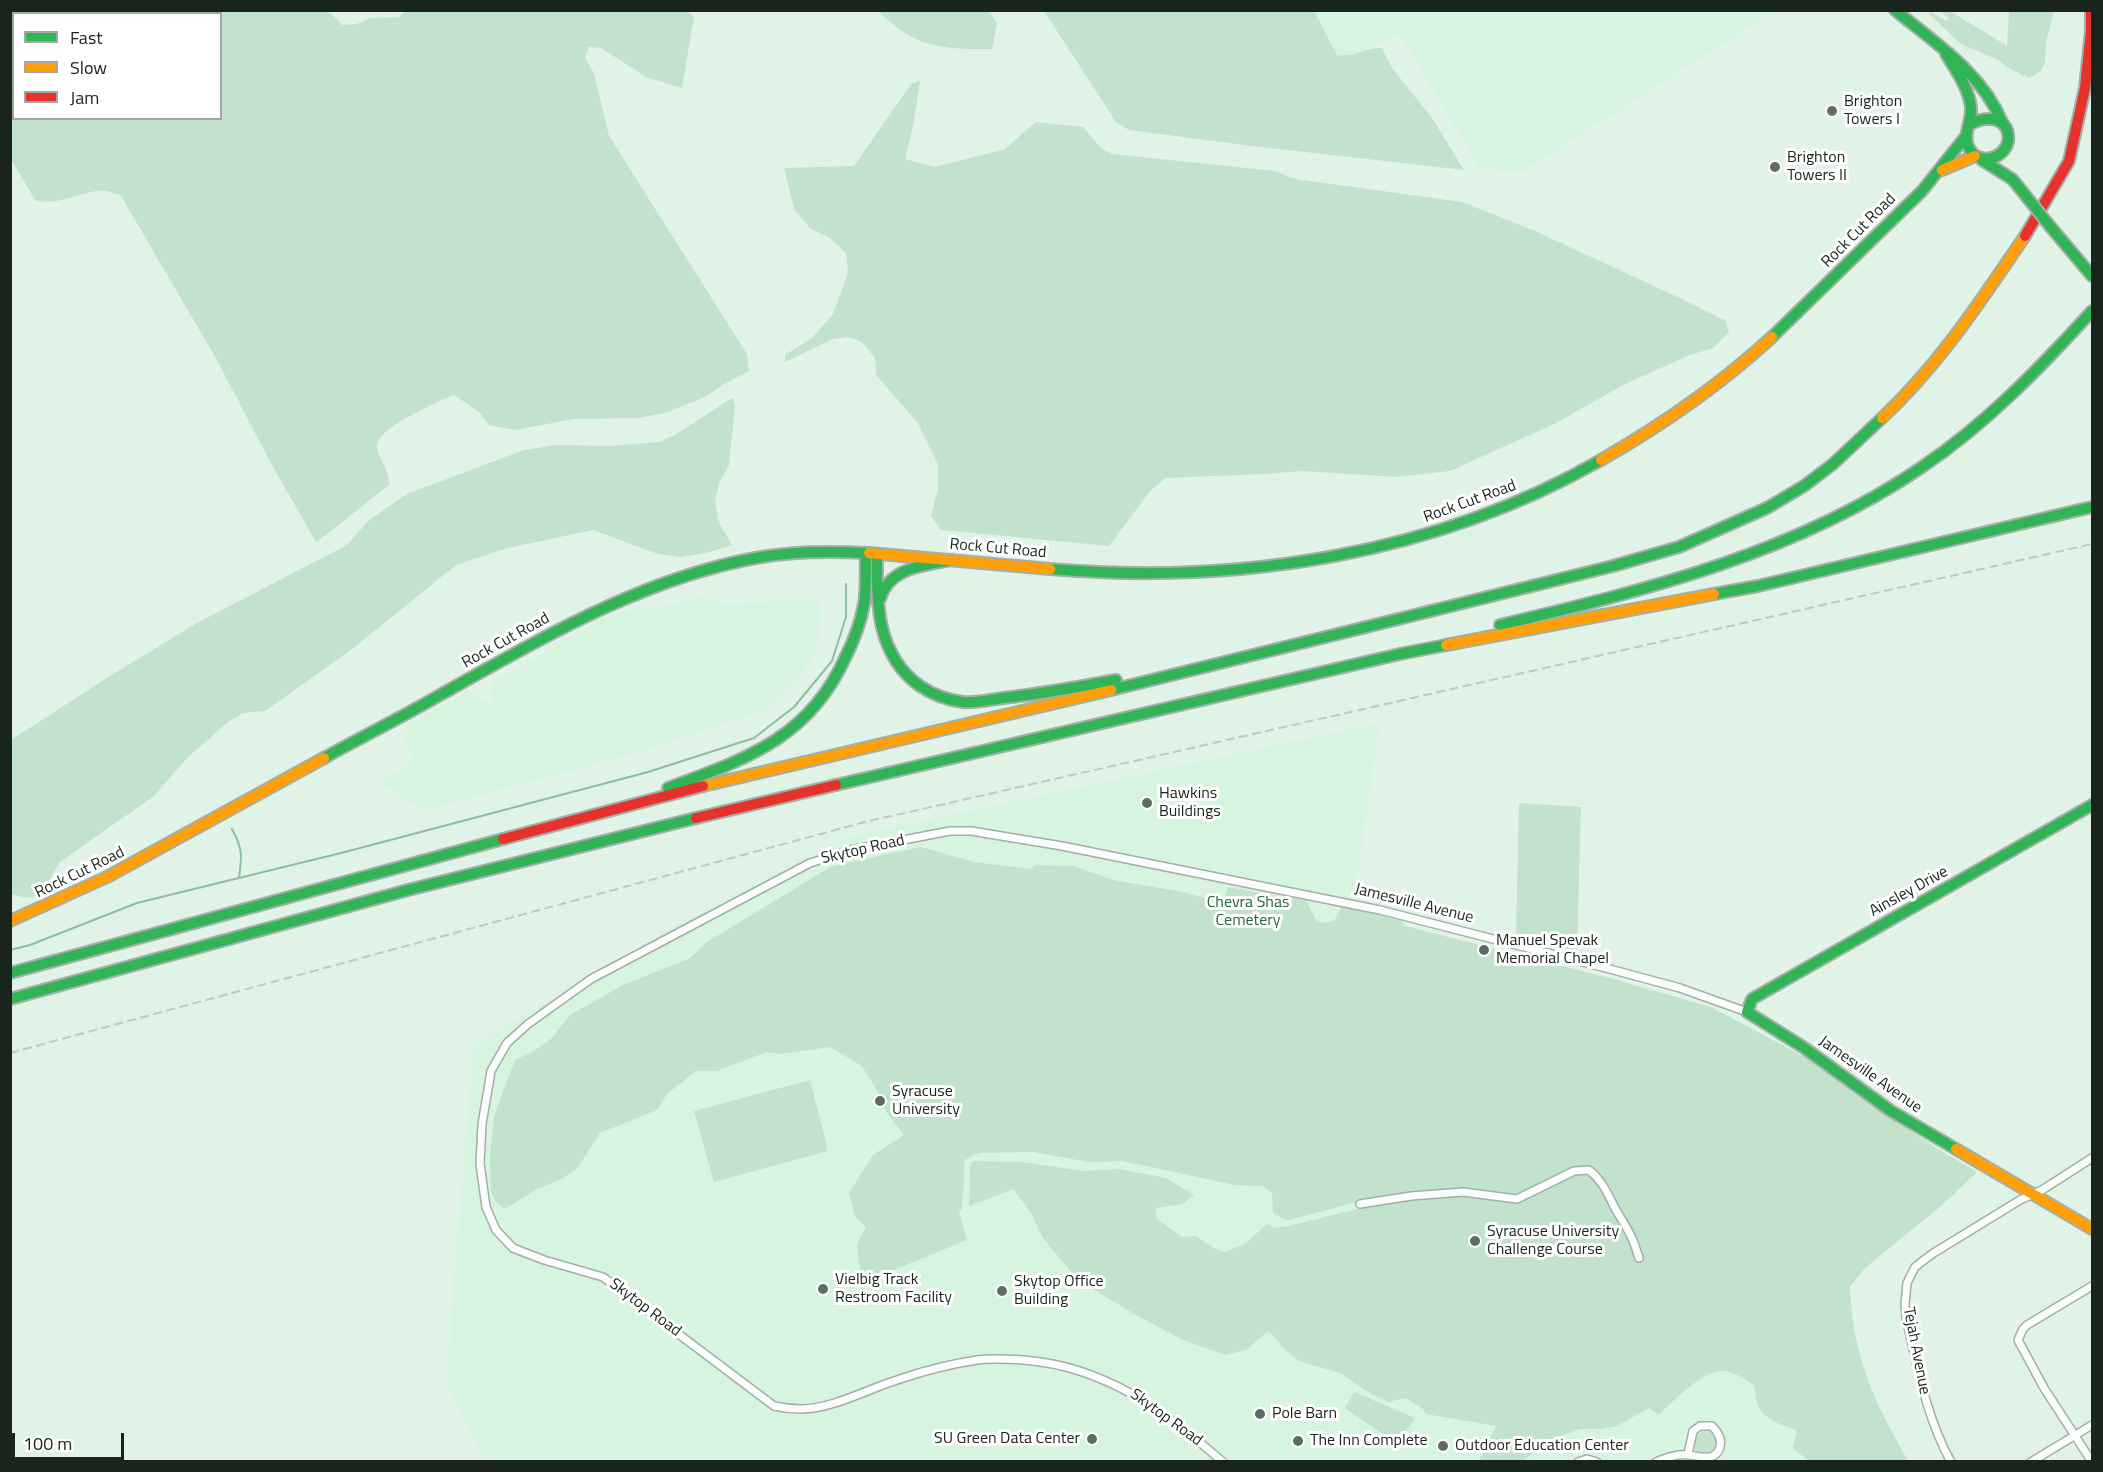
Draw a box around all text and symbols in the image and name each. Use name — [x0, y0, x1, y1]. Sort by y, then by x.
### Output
legend — [12, 12, 222, 120]
text: Fast — [70, 24, 103, 51]
text: Slow — [70, 54, 107, 81]
text: Jam — [70, 84, 99, 111]
place label: Brighton Towers I — [1844, 92, 1902, 130]
marker: Brighton Towers I — [1825, 104, 1839, 118]
place label: Brighton Towers II — [1787, 148, 1847, 186]
marker: Brighton Towers II — [1768, 160, 1782, 174]
street label: Rock Cut Road — [1818, 190, 1900, 272]
street label: Rock Cut Road — [1421, 476, 1519, 528]
street label: Rock Cut Road — [949, 535, 1047, 563]
street label: Rock Cut Road — [459, 609, 553, 673]
place label: Hawkins Buildings — [1159, 784, 1221, 822]
marker: Hawkins Buildings — [1140, 796, 1154, 810]
street label: Skytop Road — [820, 831, 906, 869]
street label: Rock Cut Road — [32, 843, 128, 903]
street label: Ainsley Drive — [1866, 863, 1952, 921]
street label: Jamesville Avenue — [1353, 880, 1475, 928]
park label: Chevra Shas Cemetery — [1207, 893, 1289, 931]
place label: Manuel Spevak Memorial Chapel — [1496, 931, 1609, 969]
marker: Manuel Spevak Memorial Chapel — [1477, 943, 1491, 957]
street label: Jamesville Avenue — [1815, 1032, 1925, 1118]
place label: Syracuse University — [892, 1082, 960, 1120]
marker: Syracuse University — [873, 1094, 887, 1108]
place label: Syracuse University Challenge Course — [1487, 1222, 1619, 1260]
marker: Syracuse University Challenge Course — [1468, 1234, 1482, 1248]
place label: Vielbig Track Restroom Facility — [835, 1270, 952, 1308]
place label: Skytop Office Building — [1014, 1272, 1104, 1310]
street label: Skytop Road — [605, 1275, 685, 1341]
marker: Vielbig Track Restroom Facility — [816, 1282, 830, 1296]
marker: Skytop Office Building — [995, 1284, 1009, 1298]
street label: Tejah Avenue — [1898, 1306, 1934, 1396]
street label: Skytop Road — [1126, 1385, 1206, 1451]
place label: Pole Barn — [1272, 1404, 1337, 1424]
marker: Pole Barn — [1253, 1407, 1267, 1421]
scale bar — [15, 1421, 128, 1459]
place label: SU Green Data Center — [934, 1429, 1080, 1449]
text: 100 m — [23, 1430, 72, 1457]
place label: The Inn Complete — [1310, 1431, 1427, 1451]
marker: SU Green Data Center — [1085, 1432, 1099, 1446]
marker: The Inn Complete — [1291, 1434, 1305, 1448]
place label: Outdoor Education Center — [1455, 1436, 1629, 1456]
marker: Outdoor Education Center — [1436, 1439, 1450, 1453]

